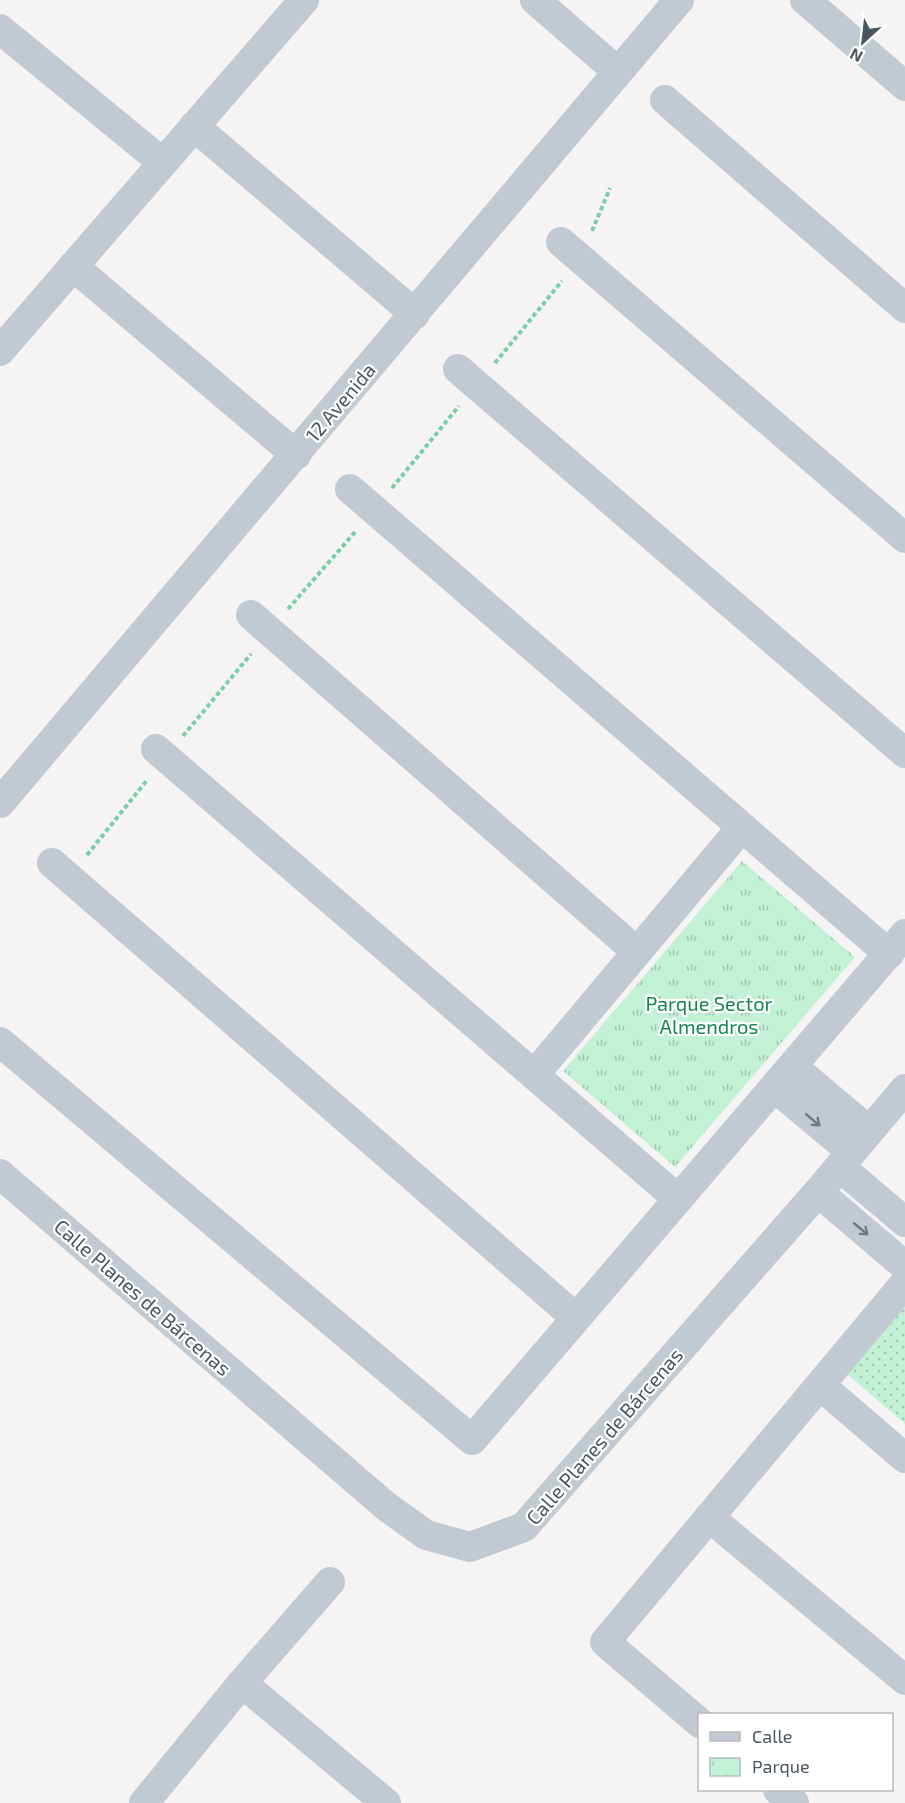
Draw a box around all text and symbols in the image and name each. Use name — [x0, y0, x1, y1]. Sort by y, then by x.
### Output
north arrow — [833, 12, 893, 72]
text: N — [846, 45, 865, 67]
street label: 12 Avenida — [300, 358, 380, 446]
park label: Parque Sector Almendros — [645, 991, 773, 1038]
one-way arrow — [805, 1113, 821, 1126]
street label: Calle Planes de Bárcenas — [50, 1214, 236, 1380]
one-way arrow — [853, 1222, 868, 1236]
street label: Calle Planes de Bárcenas — [521, 1343, 687, 1529]
legend — [698, 1713, 893, 1791]
text: Calle — [752, 1725, 793, 1747]
text: Parque — [752, 1755, 810, 1777]

